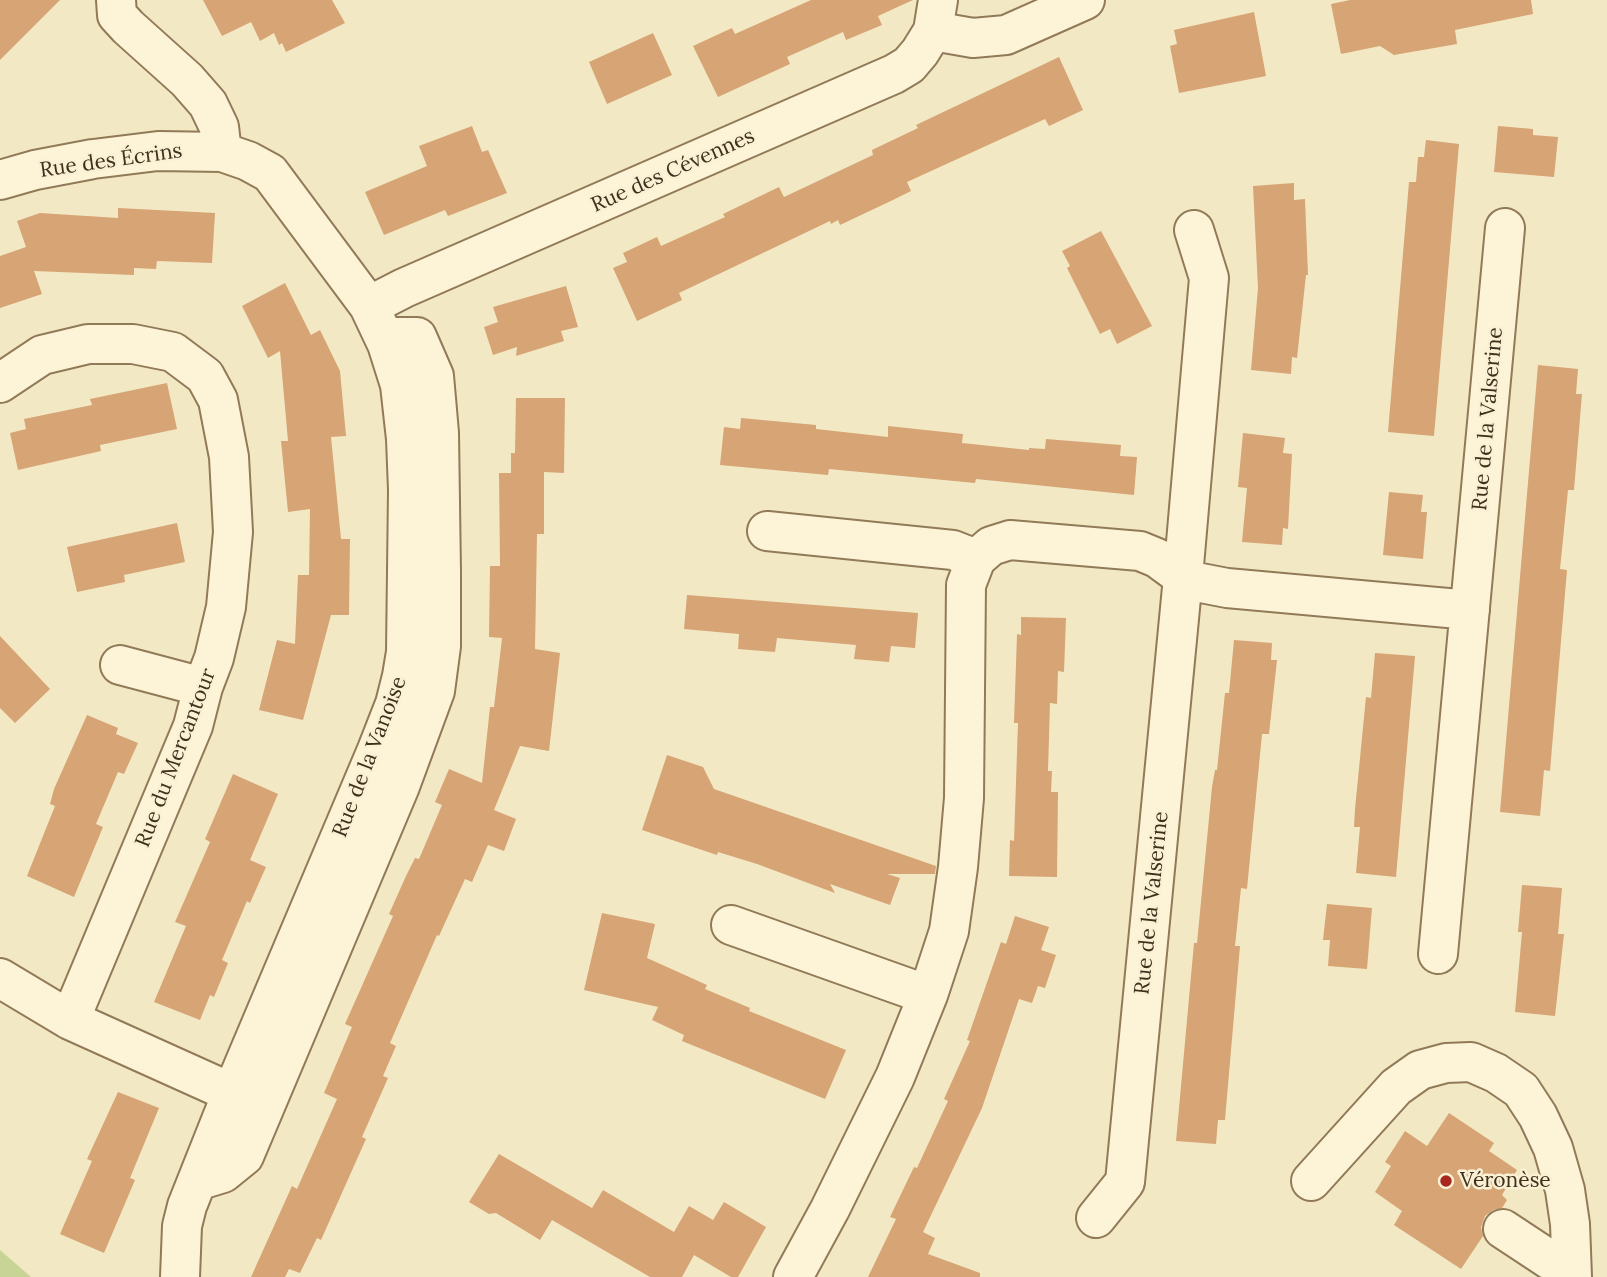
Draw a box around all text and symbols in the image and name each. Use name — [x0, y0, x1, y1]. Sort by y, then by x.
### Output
street label: Rue des Cévennes — [587, 124, 759, 218]
street label: Rue des Écrins — [38, 139, 184, 183]
street label: Rue de la Valserine — [1467, 326, 1509, 512]
street label: Rue du Mercantour — [130, 665, 222, 851]
street label: Rue de la Vanoise — [328, 673, 412, 841]
street label: Rue de la Valserine — [1130, 810, 1174, 996]
place label: Véronèse — [1460, 1168, 1551, 1194]
marker: Véronèse — [1438, 1173, 1454, 1189]

